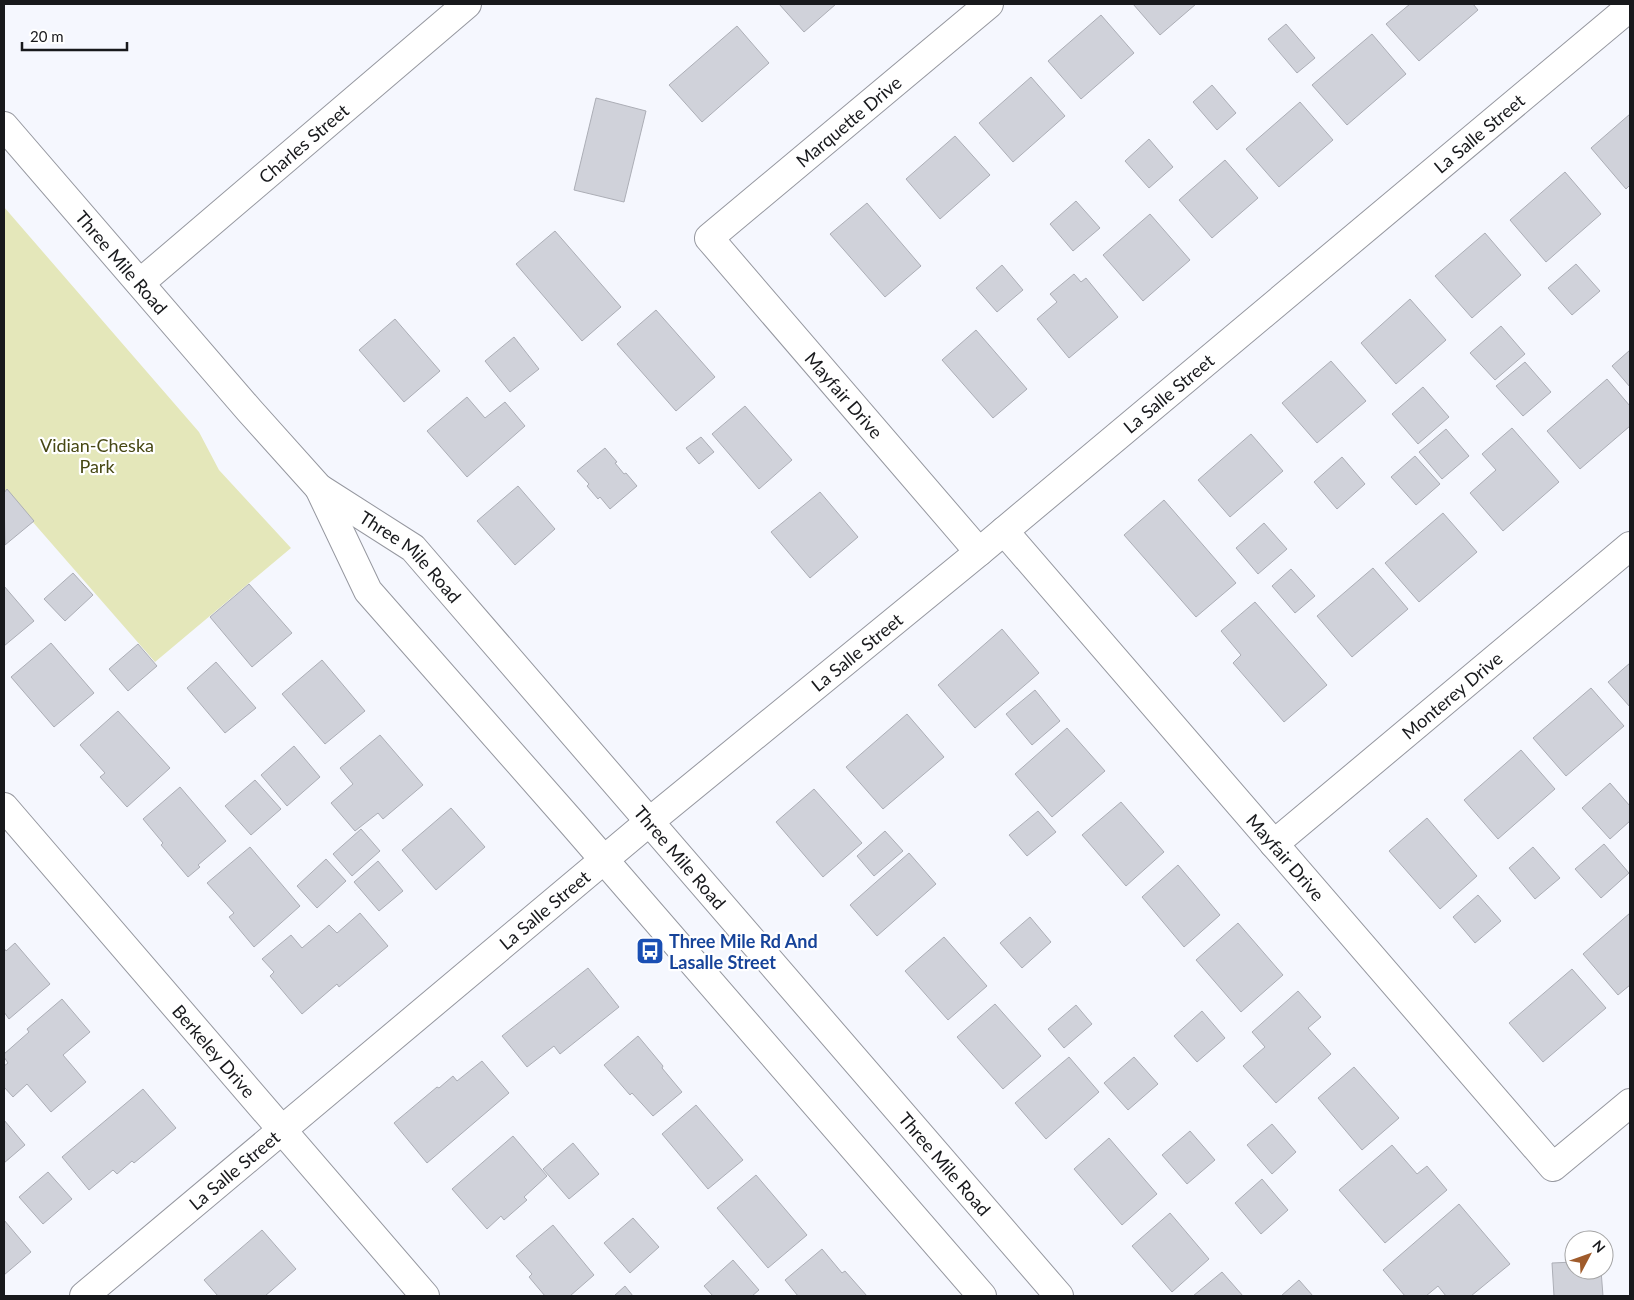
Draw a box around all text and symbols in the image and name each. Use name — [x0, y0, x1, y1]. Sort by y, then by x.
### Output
scale bar — [22, 20, 128, 52]
text: 20 m — [30, 27, 64, 45]
street label: Marquette Drive — [791, 71, 906, 172]
street label: La Salle Street — [1429, 89, 1529, 178]
street label: Charles Street — [254, 99, 353, 188]
street label: Three Mile Road — [71, 206, 172, 319]
street label: Mayfair Drive — [800, 347, 888, 443]
street label: La Salle Street — [1119, 349, 1219, 438]
park label: Vidian-Cheska Park — [40, 434, 154, 477]
street label: Three Mile Road — [355, 506, 466, 607]
street label: La Salle Street — [807, 608, 907, 696]
street label: Monterey Drive — [1397, 647, 1507, 743]
street label: Three Mile Road — [629, 801, 731, 913]
street label: Mayfair Drive — [1242, 809, 1329, 905]
street label: La Salle Street — [495, 865, 595, 954]
place label: Three Mile Rd And Lasalle Street — [669, 930, 818, 973]
bus stop icon: Three Mile Rd And Lasalle Street — [635, 936, 665, 966]
street label: Berkeley Drive — [168, 1000, 260, 1102]
street label: Three Mile Road — [894, 1108, 995, 1220]
street label: La Salle Street — [184, 1125, 284, 1214]
north arrow — [1564, 1230, 1614, 1280]
text: N — [1589, 1236, 1609, 1256]

